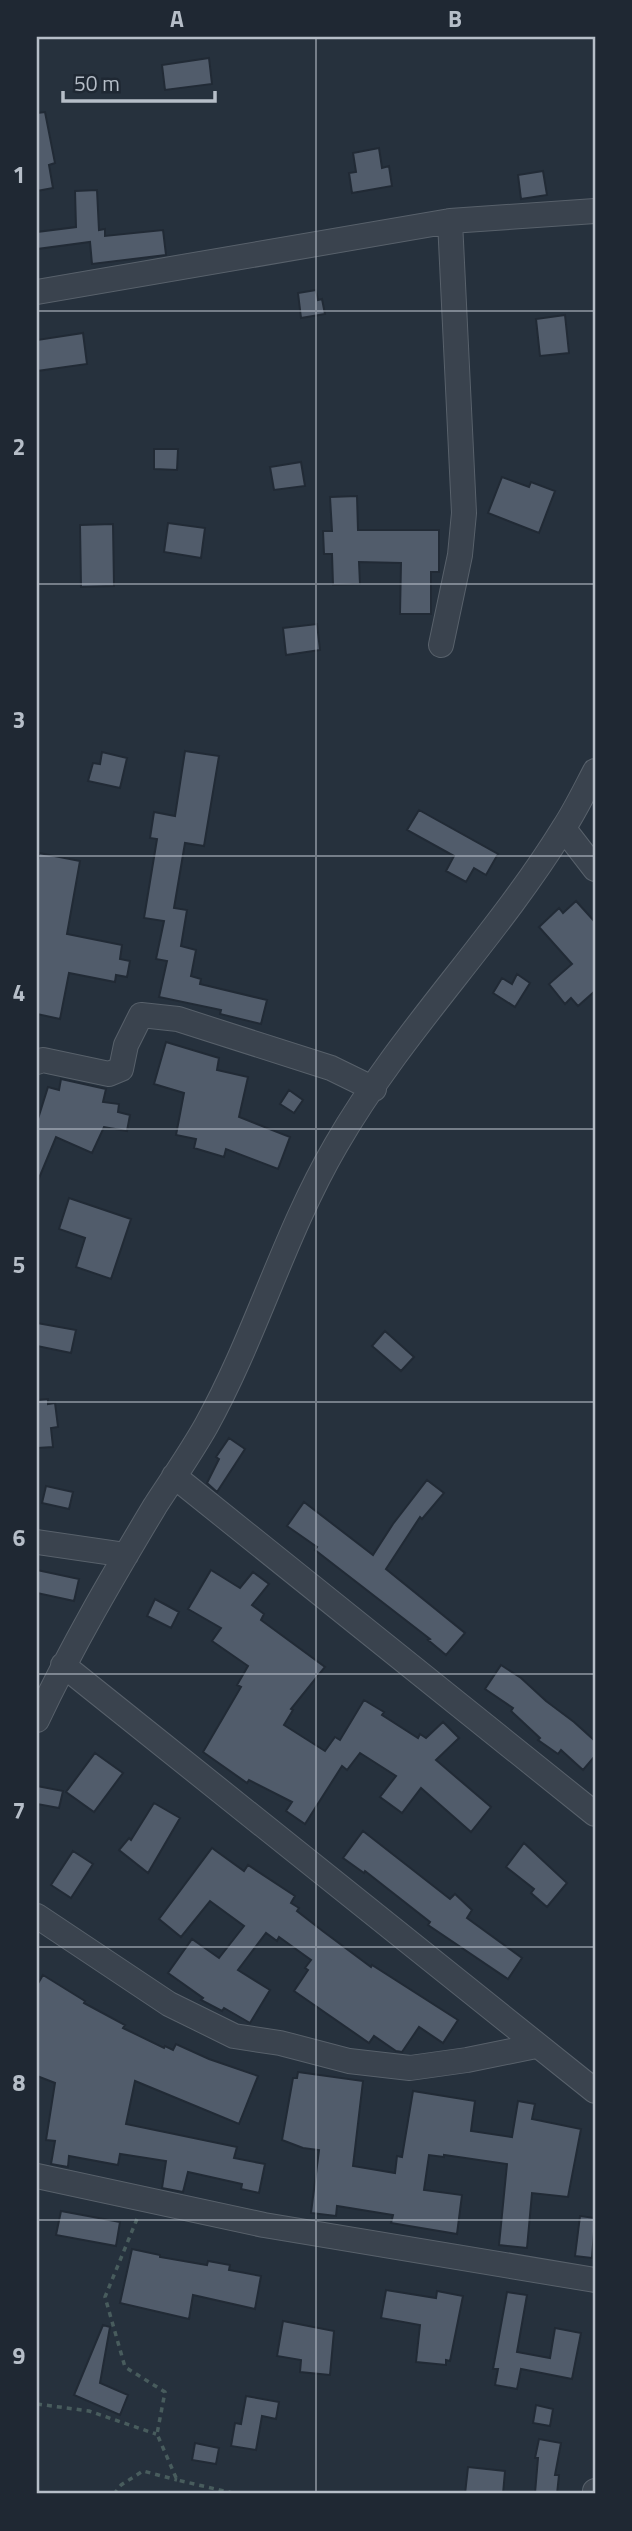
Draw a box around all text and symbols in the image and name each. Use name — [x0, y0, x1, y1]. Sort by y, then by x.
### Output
text: A — [170, 1, 184, 36]
text: B — [448, 1, 462, 36]
scale bar — [63, 60, 215, 104]
text: 50 m — [74, 67, 120, 99]
text: 1 — [13, 157, 25, 192]
text: 2 — [13, 429, 25, 464]
text: 3 — [13, 702, 25, 737]
text: 4 — [13, 975, 25, 1010]
text: 5 — [13, 1247, 25, 1282]
text: 6 — [13, 1520, 26, 1555]
text: 7 — [13, 1793, 25, 1828]
text: 8 — [13, 2065, 26, 2100]
text: 9 — [13, 2338, 26, 2373]

